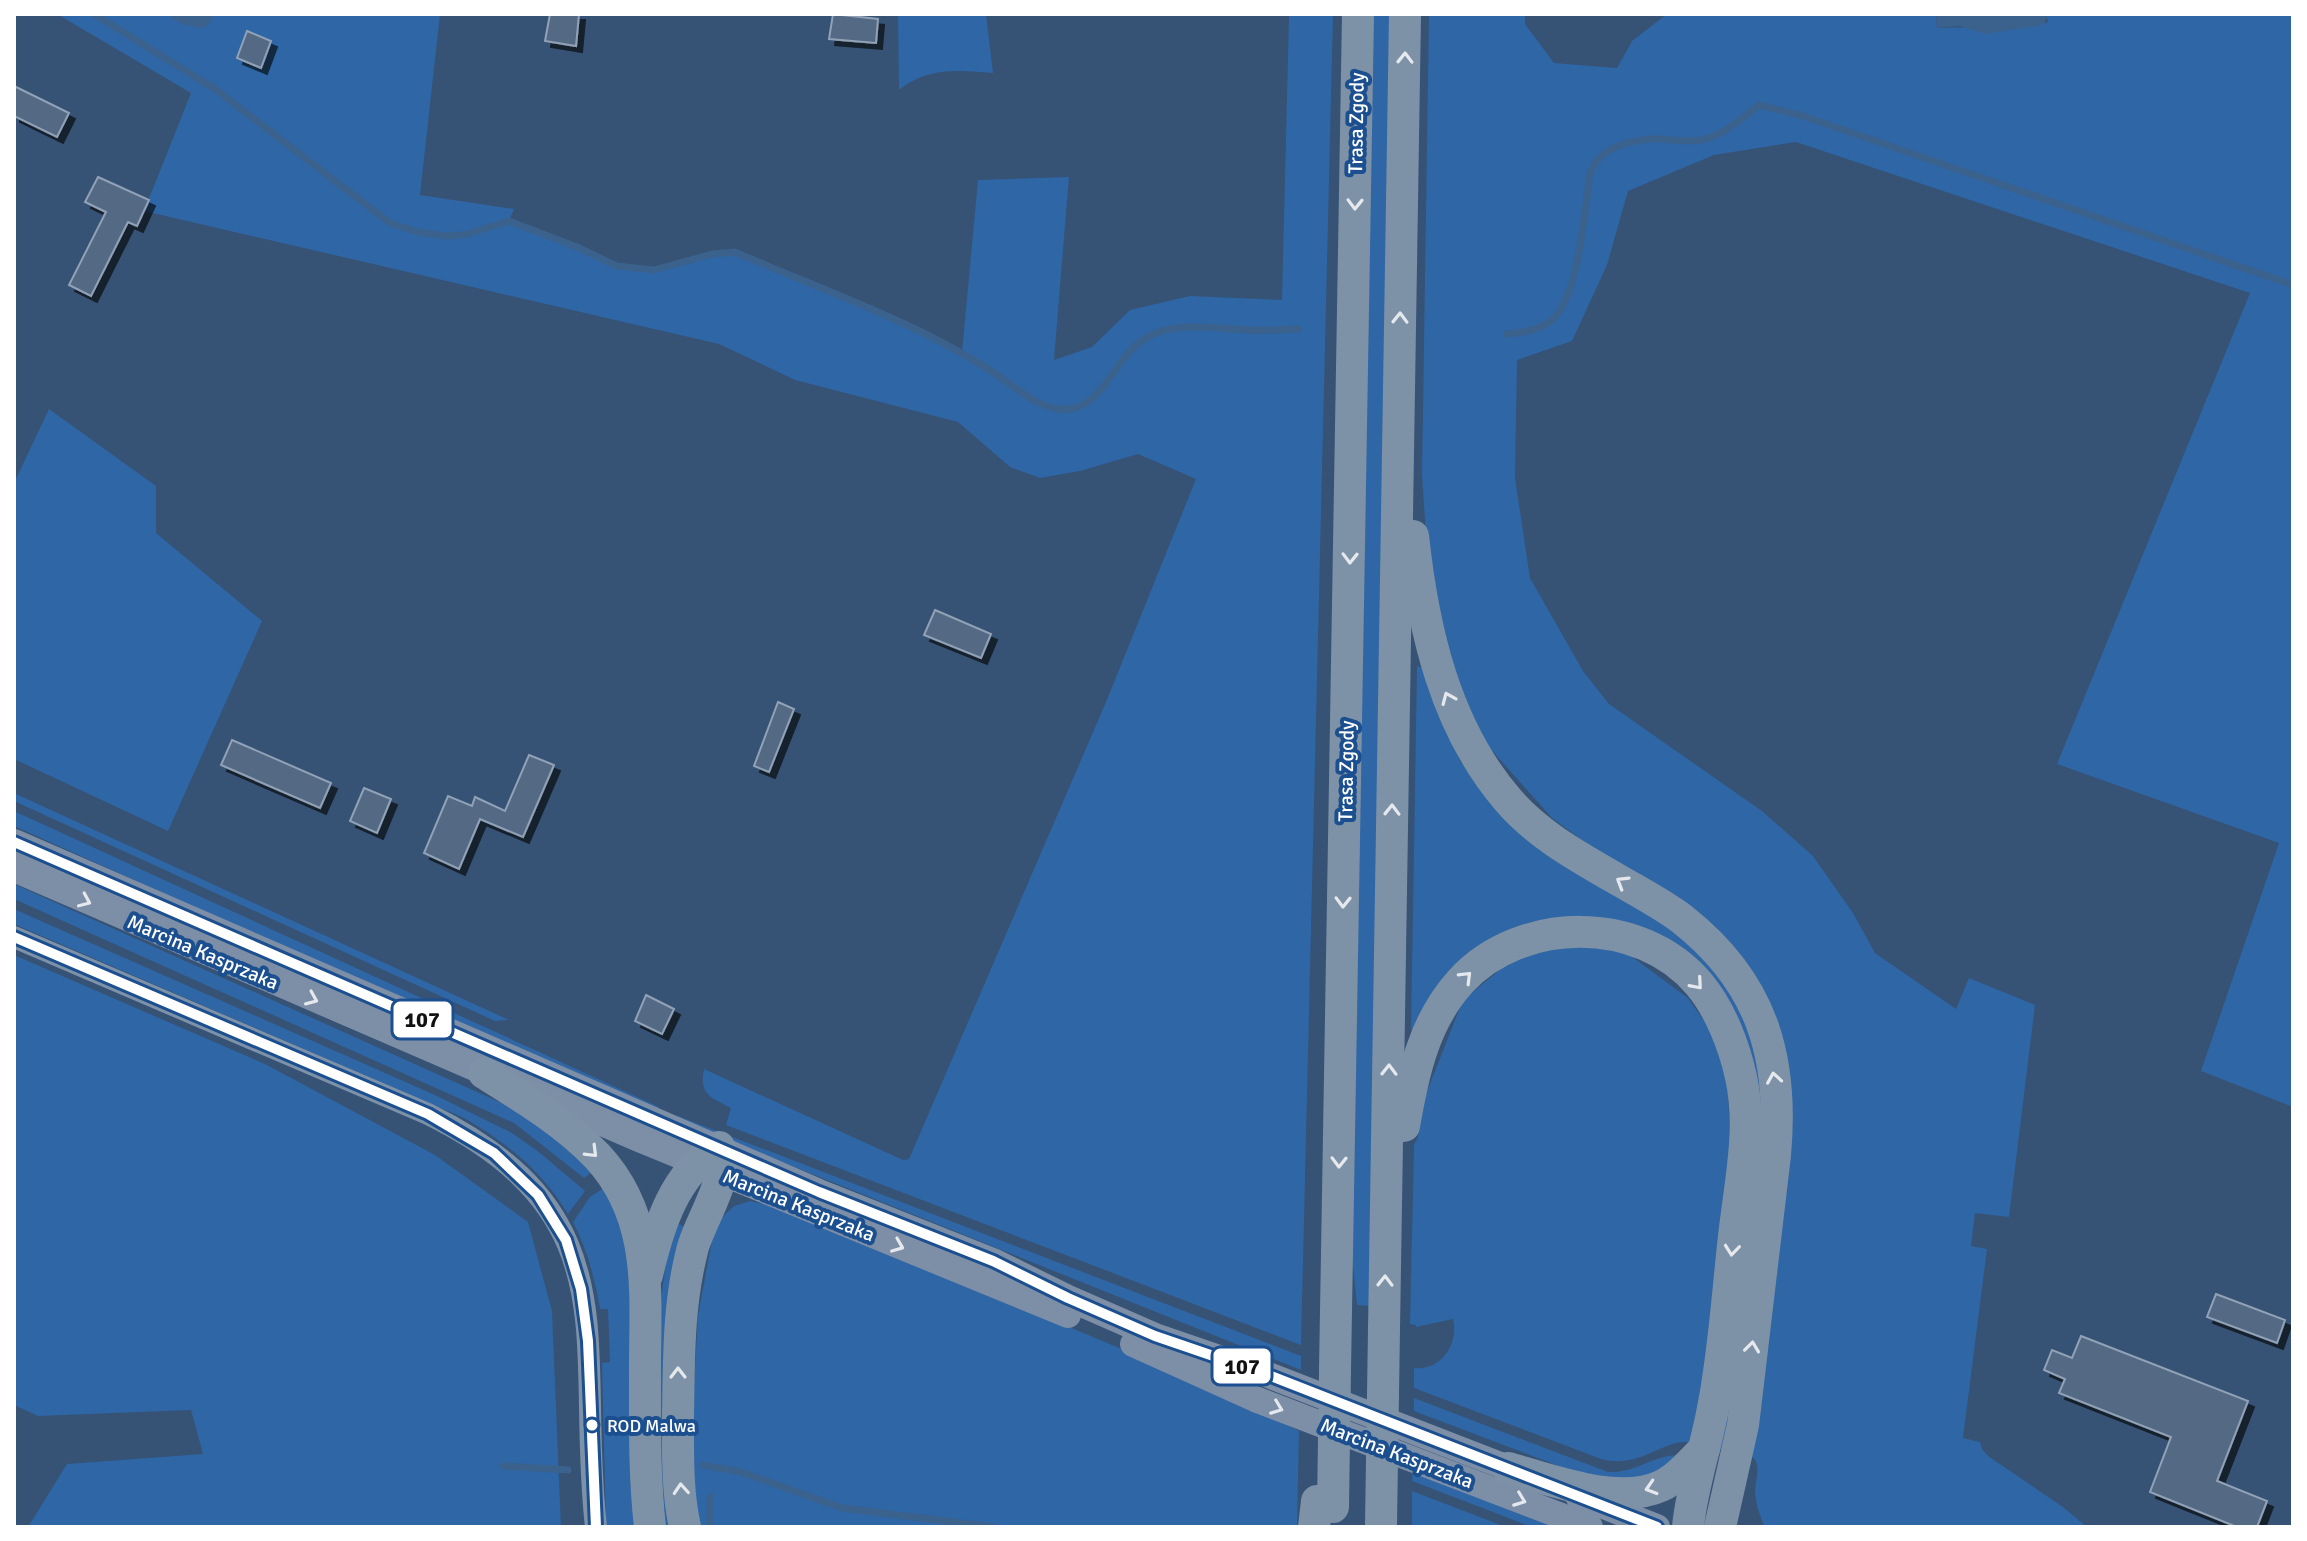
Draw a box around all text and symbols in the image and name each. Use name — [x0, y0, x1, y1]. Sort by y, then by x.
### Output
one-way arrow — [1396, 51, 1413, 64]
street label: Trasa Zgody — [1343, 72, 1370, 174]
one-way arrow — [1346, 198, 1364, 211]
one-way arrow — [1392, 311, 1409, 324]
one-way arrow — [1341, 552, 1358, 565]
one-way arrow — [1442, 692, 1458, 706]
street label: Trasa Zgody — [1333, 720, 1360, 822]
one-way arrow — [1383, 803, 1401, 816]
one-way arrow — [1616, 877, 1631, 892]
one-way arrow — [77, 891, 92, 907]
one-way arrow — [1335, 896, 1352, 909]
street label: Marcina Kasprzaka — [123, 909, 282, 996]
one-way arrow — [1457, 972, 1471, 986]
one-way arrow — [1687, 975, 1702, 990]
one-way arrow — [304, 990, 318, 1006]
line badge: 107 — [392, 1000, 453, 1039]
text: 107 — [404, 1006, 440, 1033]
one-way arrow — [1380, 1063, 1397, 1076]
one-way arrow — [1766, 1071, 1783, 1085]
one-way arrow — [583, 1143, 597, 1157]
one-way arrow — [1330, 1156, 1348, 1169]
street label: Marcina Kasprzaka — [719, 1164, 879, 1247]
one-way arrow — [890, 1236, 904, 1253]
one-way arrow — [1724, 1244, 1741, 1257]
one-way arrow — [1376, 1274, 1394, 1287]
one-way arrow — [1743, 1340, 1760, 1354]
line badge: 107 — [1212, 1347, 1272, 1385]
text: 107 — [1224, 1353, 1260, 1380]
one-way arrow — [669, 1366, 687, 1379]
one-way arrow — [1269, 1398, 1283, 1415]
street label: Marcina Kasprzaka — [1317, 1413, 1477, 1494]
place label: ROD Malwa — [607, 1415, 696, 1437]
marker: ROD Malwa — [584, 1417, 600, 1433]
one-way arrow — [1645, 1479, 1659, 1495]
one-way arrow — [673, 1482, 690, 1495]
one-way arrow — [1512, 1490, 1526, 1507]

